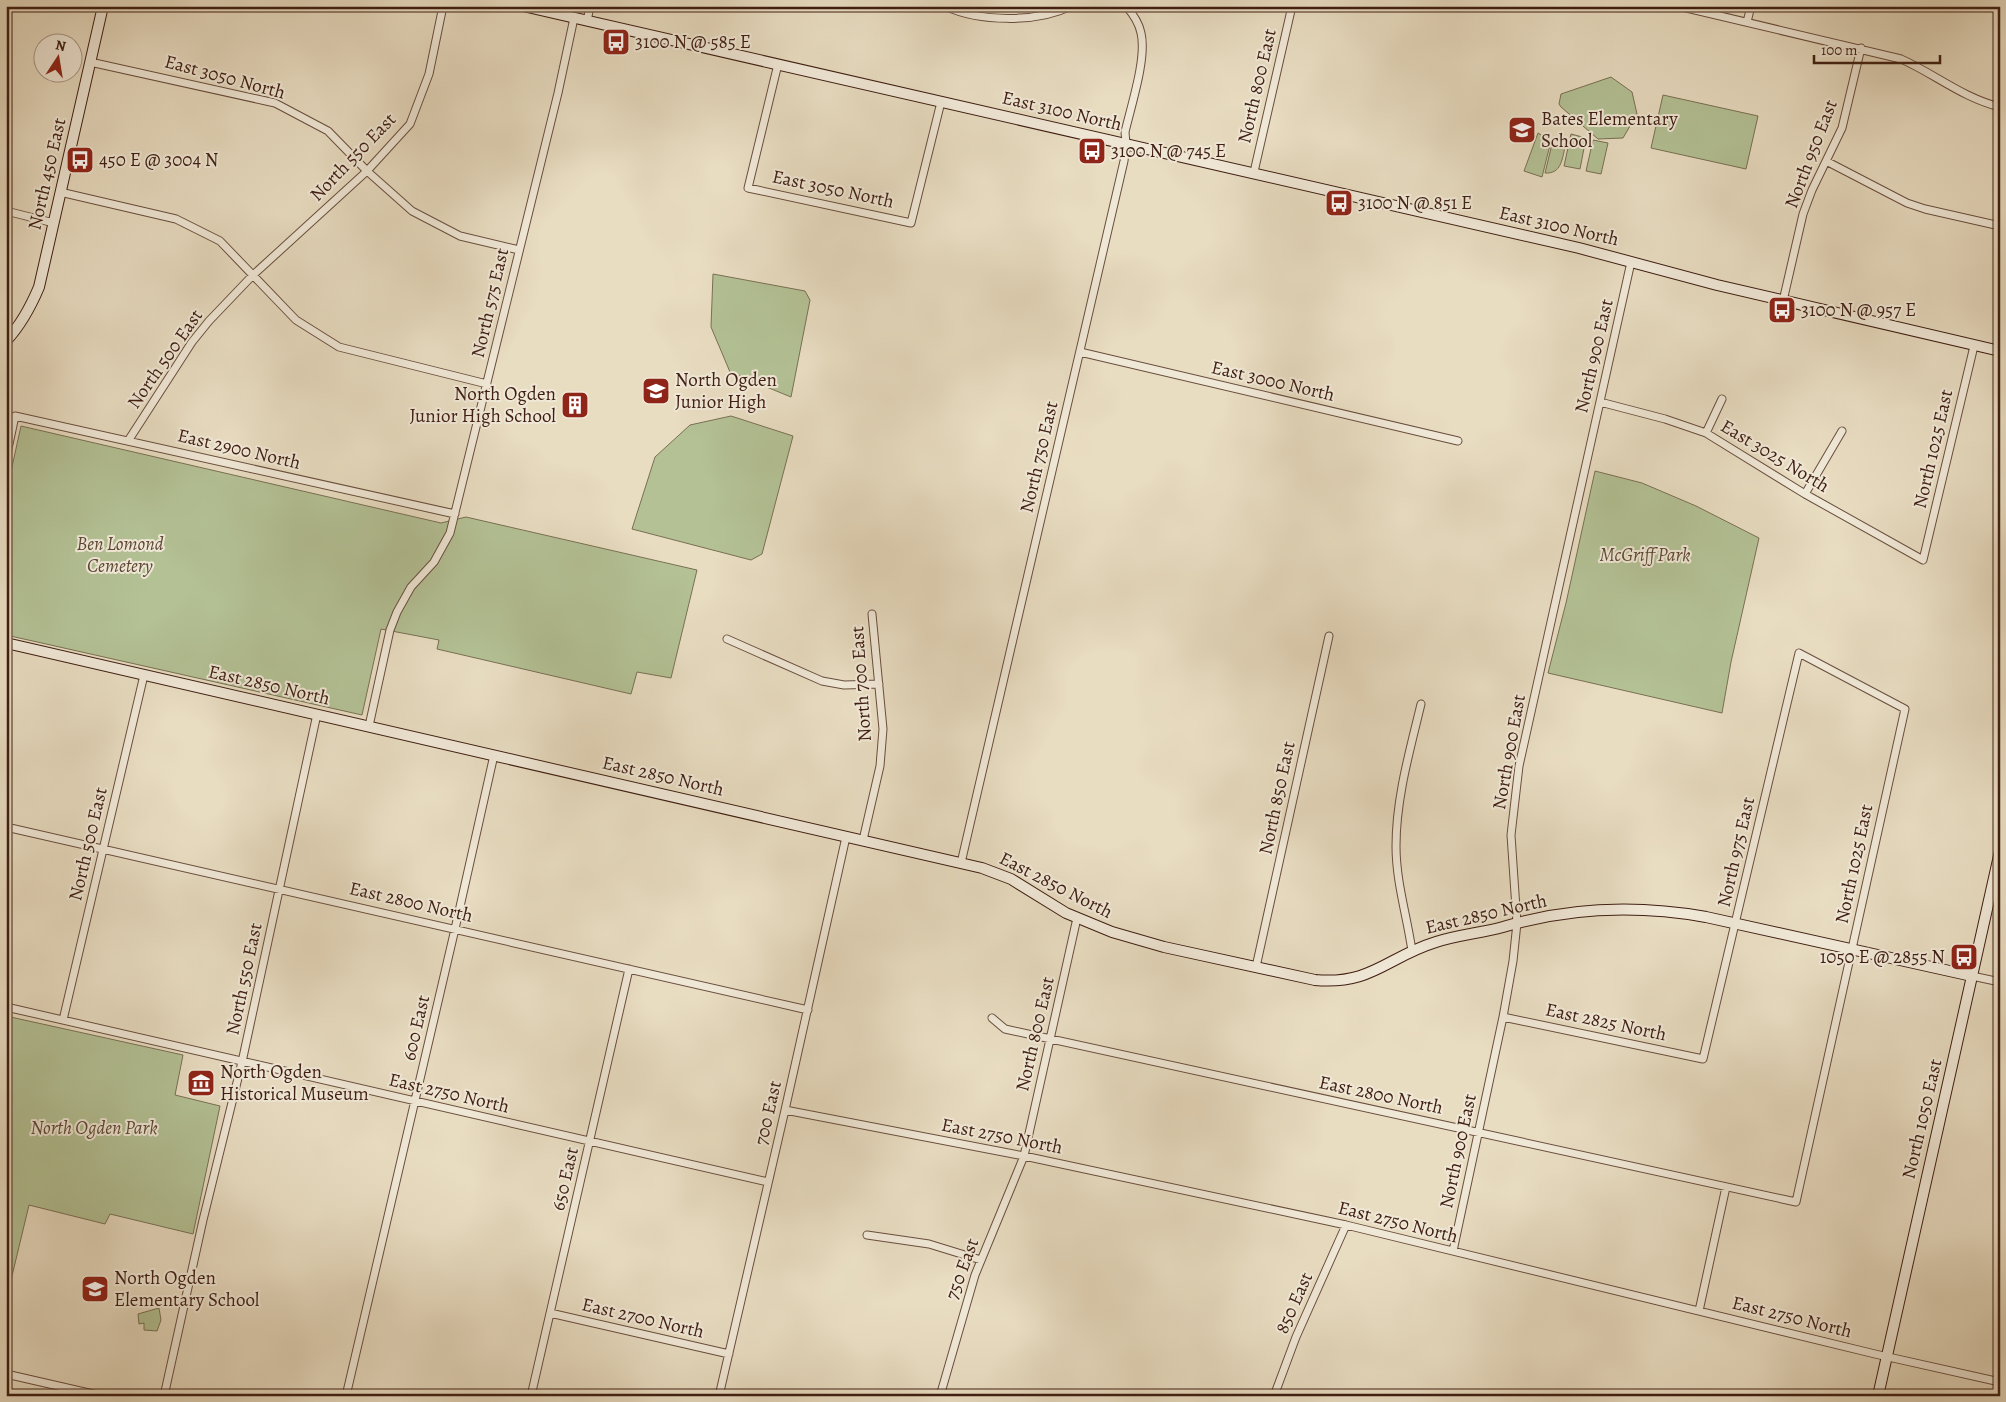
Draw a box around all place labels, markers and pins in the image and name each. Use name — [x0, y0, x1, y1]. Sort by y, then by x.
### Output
bus stop icon: 3100 N @ 585 E — [601, 27, 631, 57]
place label: 3100 N @ 585 E — [635, 29, 751, 55]
place label: Bates Elementary School — [1541, 106, 1678, 154]
school or university icon: Bates Elementary School — [1507, 115, 1537, 145]
bus stop icon: 3100 N @ 745 E — [1077, 136, 1107, 166]
place label: 3100 N @ 745 E — [1111, 138, 1226, 164]
bus stop icon: 450 E @ 3004 N — [65, 145, 95, 175]
place label: 450 E @ 3004 N — [99, 147, 219, 173]
bus stop icon: 3100 N @ 851 E — [1324, 188, 1354, 218]
place label: 3100 N @ 851 E — [1358, 190, 1472, 216]
bus stop icon: 3100 N @ 957 E — [1767, 295, 1797, 325]
place label: 3100 N @ 957 E — [1801, 297, 1916, 323]
place label: North Ogden Junior High — [675, 367, 777, 415]
school or university icon: North Ogden Junior High — [641, 376, 671, 406]
place label: North Ogden Junior High School — [409, 381, 556, 429]
building icon: North Ogden Junior High School — [560, 390, 590, 420]
bus stop icon: 1050 E @ 2855 N — [1949, 942, 1979, 972]
place label: 1050 E @ 2855 N — [1820, 944, 1945, 970]
place label: North Ogden Historical Museum — [220, 1059, 369, 1107]
museum icon: North Ogden Historical Museum — [186, 1068, 216, 1098]
place label: North Ogden Elementary School — [114, 1265, 260, 1313]
school or university icon: North Ogden Elementary School — [80, 1274, 110, 1304]

